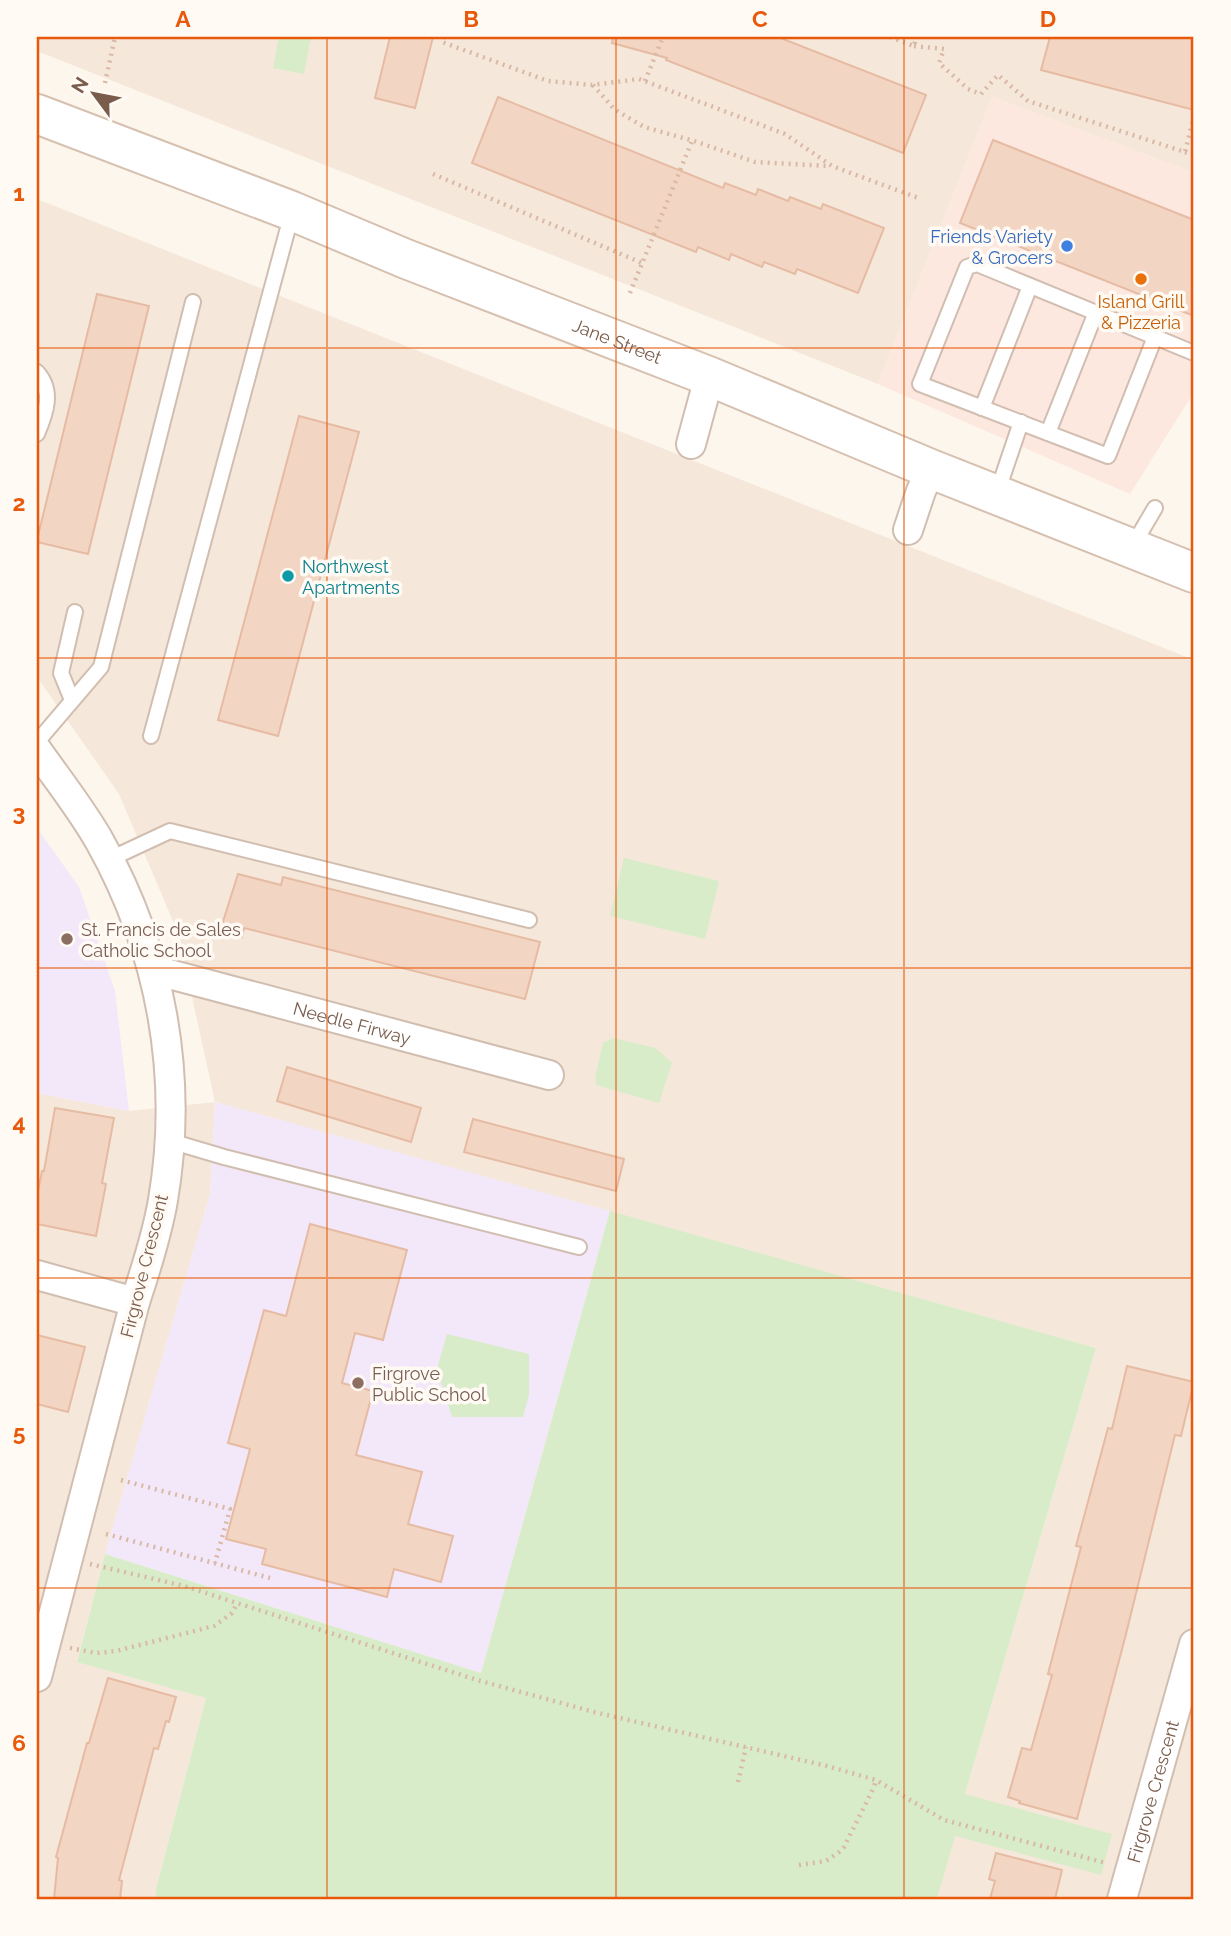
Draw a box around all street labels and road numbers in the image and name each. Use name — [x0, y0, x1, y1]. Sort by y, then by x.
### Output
street label: Jane Street — [570, 314, 665, 367]
street label: Needle Firway — [291, 997, 413, 1048]
street label: Firgrove Crescent — [116, 1192, 172, 1340]
street label: Firgrove Crescent — [1122, 1718, 1183, 1865]

